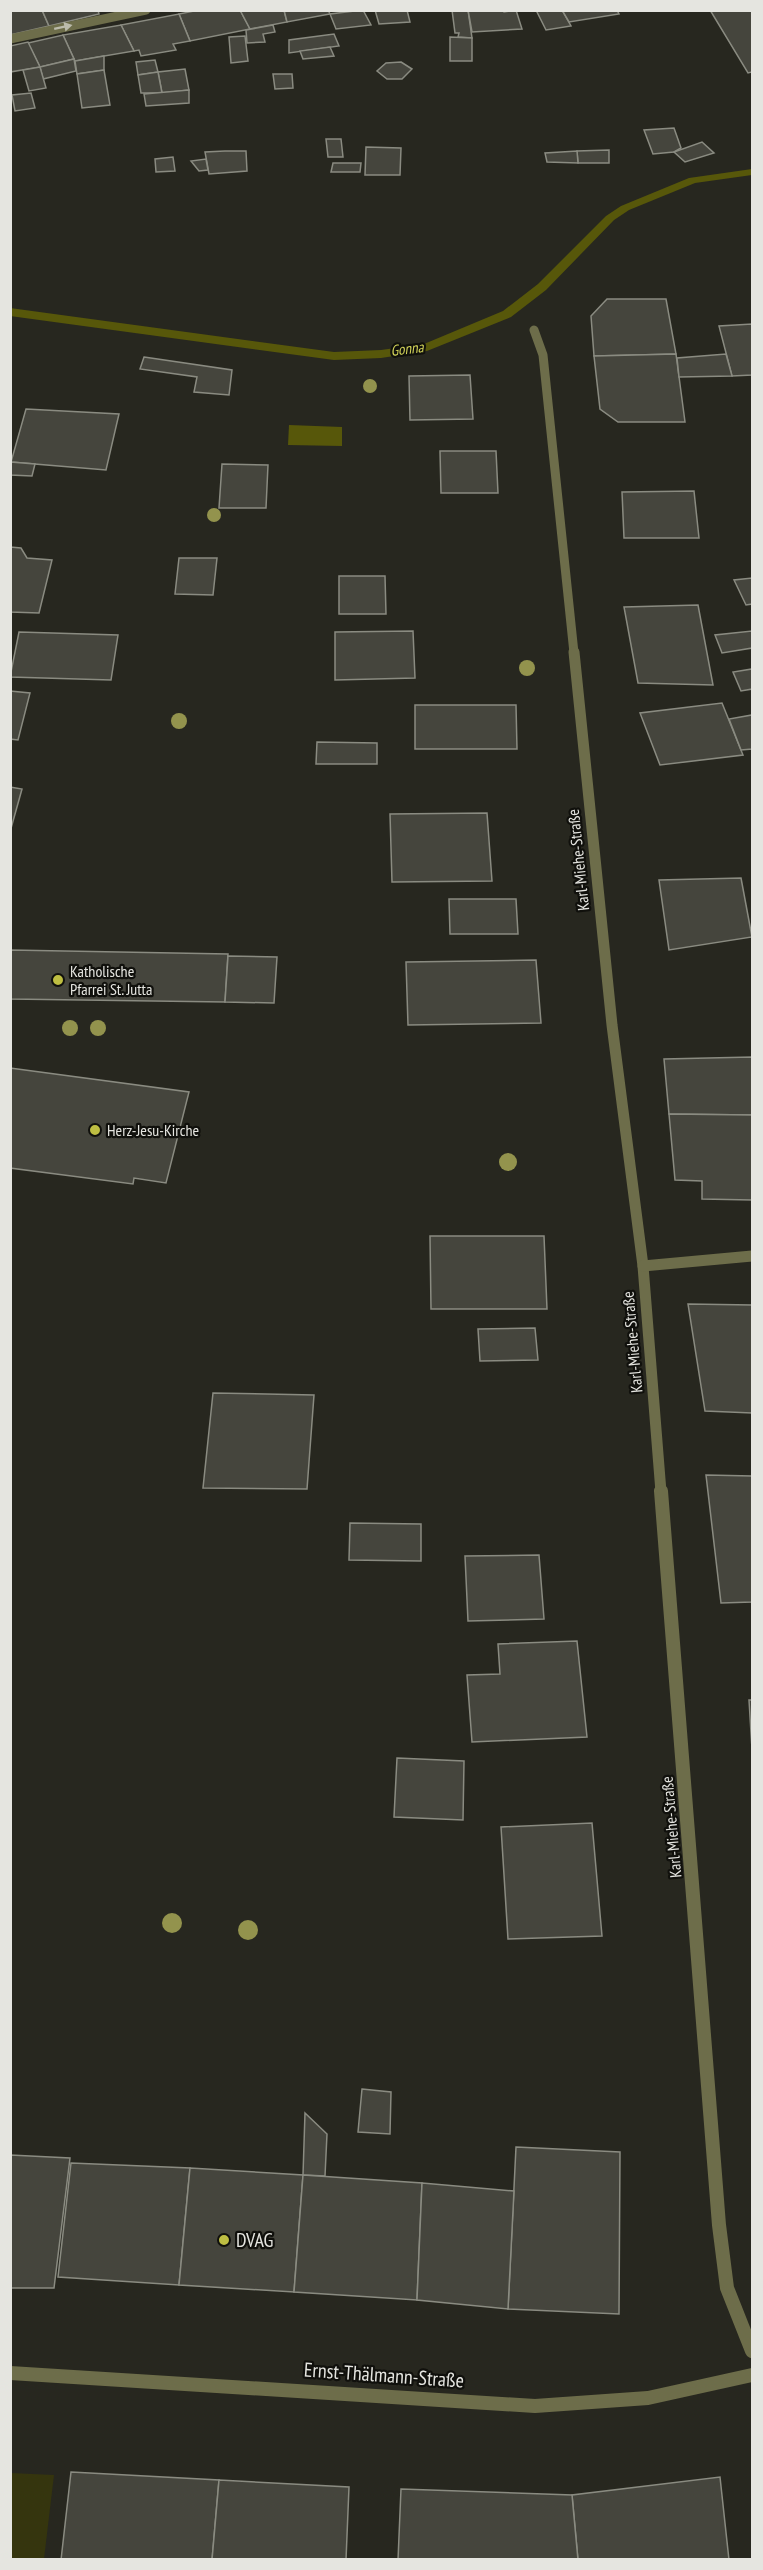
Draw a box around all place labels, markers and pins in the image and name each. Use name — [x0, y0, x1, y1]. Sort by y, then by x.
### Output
place label: Katholische Pfarrei St. Jutta — [70, 961, 152, 999]
marker: Katholische Pfarrei St. Jutta — [51, 973, 65, 987]
place label: Herz-Jesu-Kirche — [107, 1120, 199, 1140]
marker: Herz-Jesu-Kirche — [88, 1123, 102, 1137]
place label: DVAG — [236, 2227, 273, 2253]
marker: DVAG — [217, 2233, 231, 2247]

